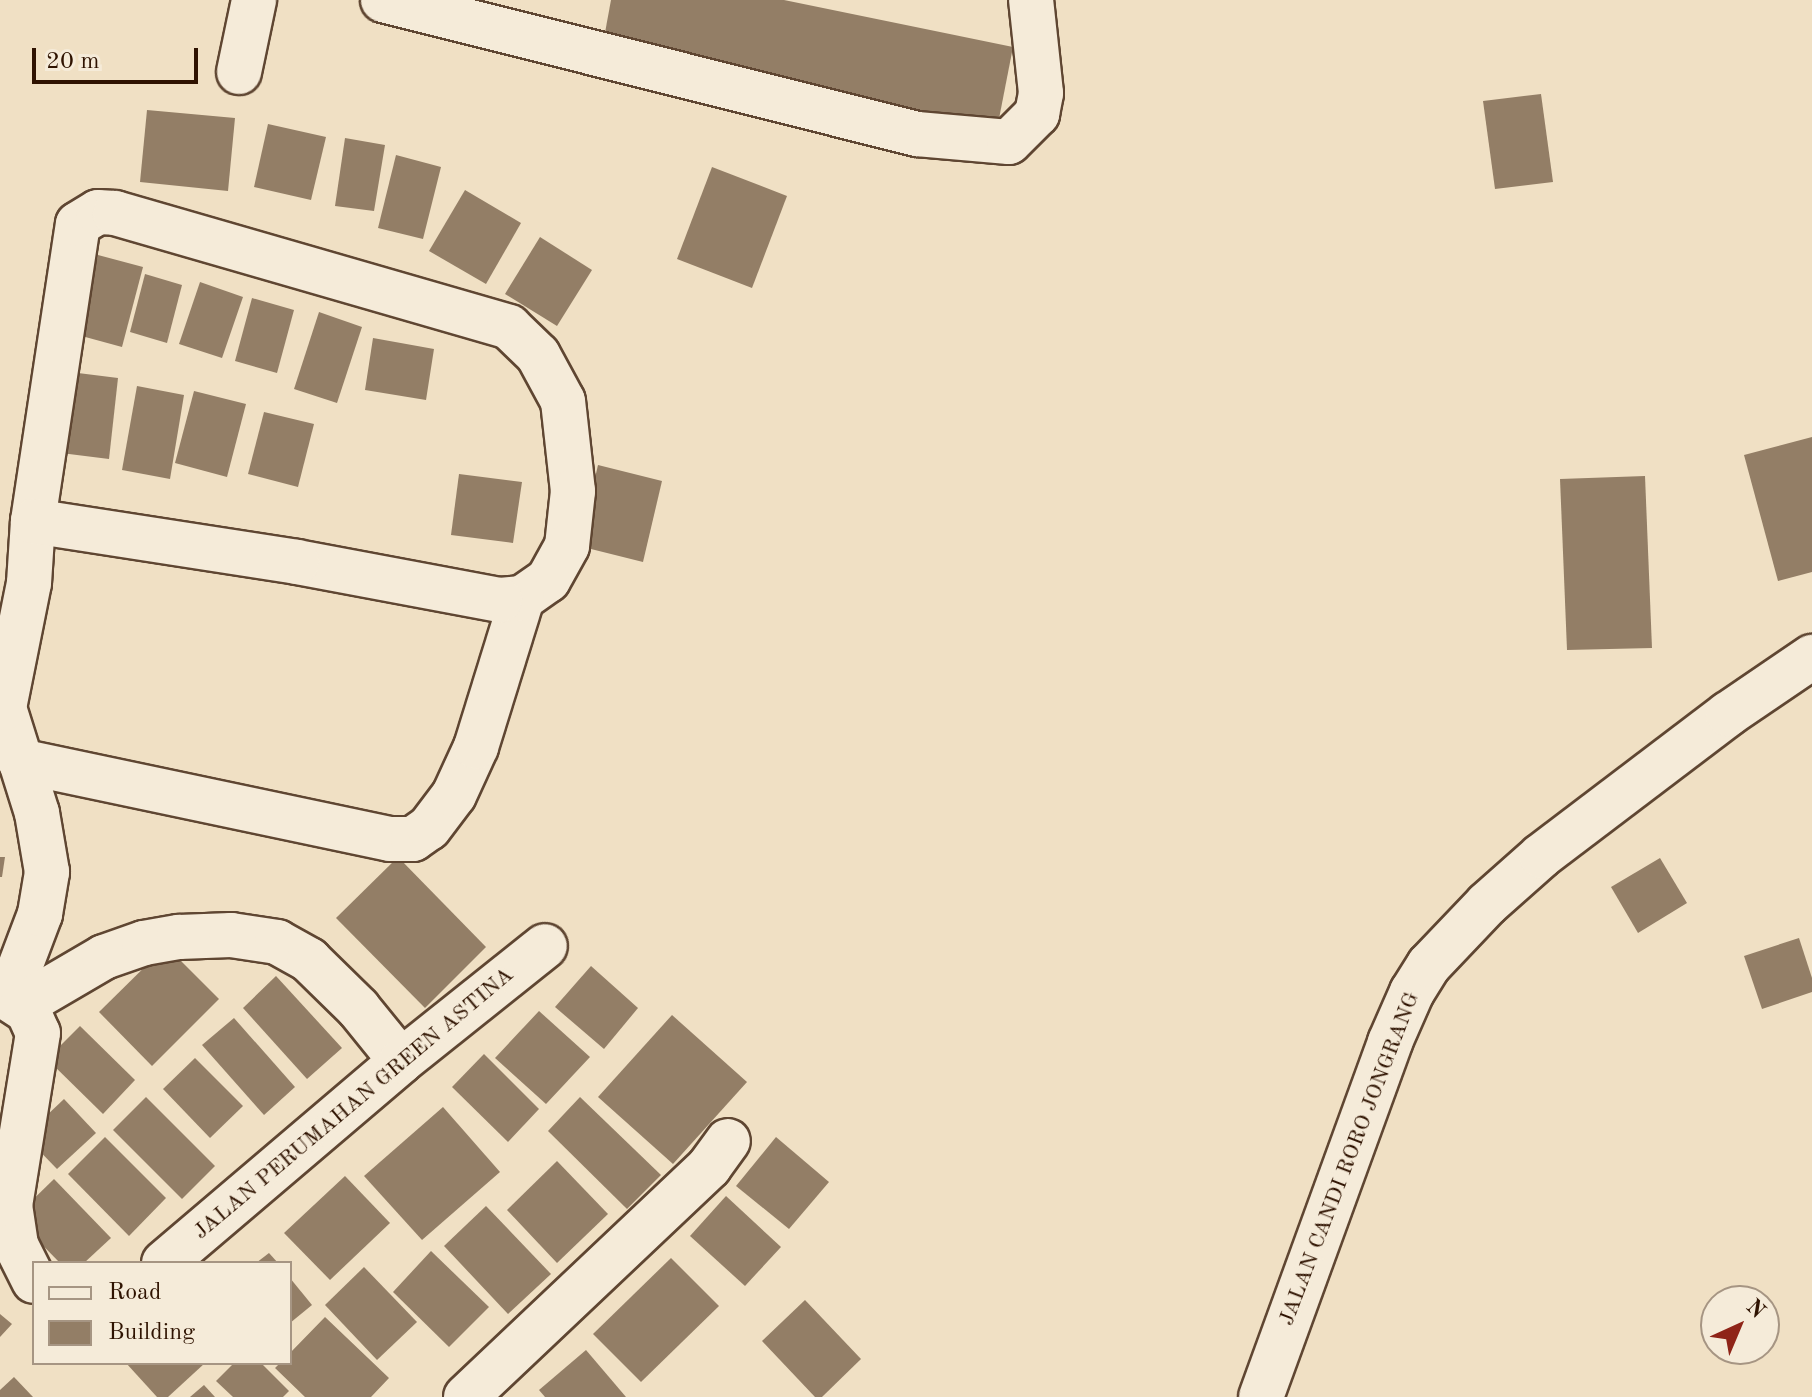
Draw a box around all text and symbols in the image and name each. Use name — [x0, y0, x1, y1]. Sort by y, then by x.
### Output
scale bar — [36, 32, 202, 82]
text: 20 m — [46, 50, 100, 74]
street label: JALAN PERUMAHAN GREEN ASTINA — [189, 962, 519, 1246]
street label: JALAN CANDI RORO JONGRANG — [1274, 989, 1426, 1329]
legend — [32, 1261, 292, 1365]
text: Road — [108, 1281, 161, 1305]
north arrow — [1700, 1285, 1780, 1365]
text: N — [1742, 1295, 1769, 1323]
text: Building — [108, 1321, 195, 1345]

